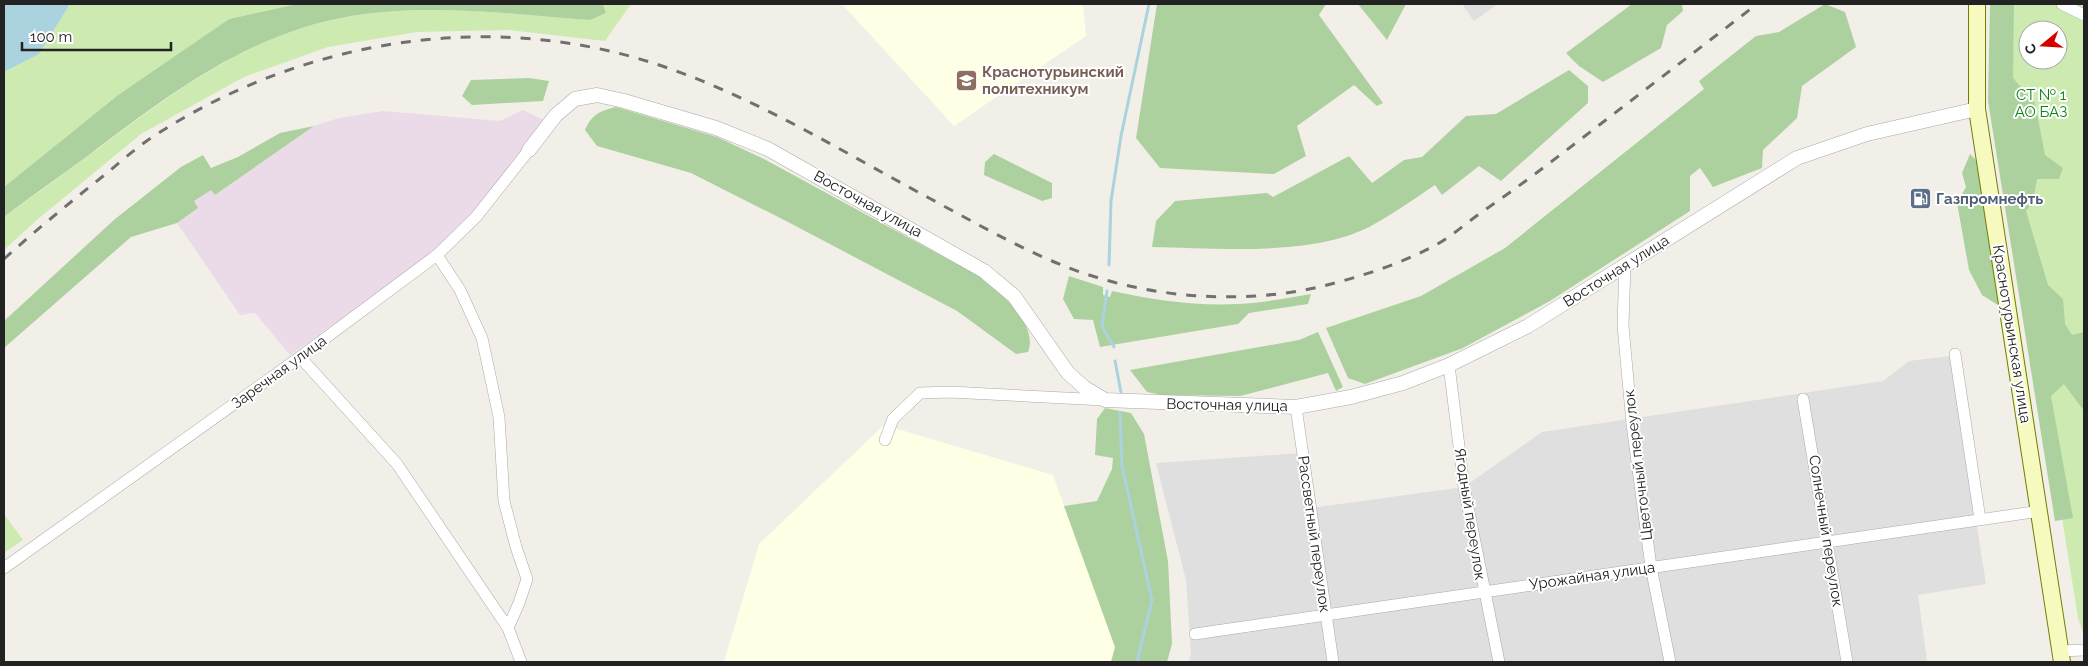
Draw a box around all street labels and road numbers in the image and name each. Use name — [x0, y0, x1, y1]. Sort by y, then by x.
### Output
street label: Восточная улица — [810, 167, 926, 241]
street label: Восточная улица — [1560, 231, 1672, 311]
street label: Краснотурьинская улица — [1989, 244, 2035, 424]
street label: Заречная улица — [228, 332, 330, 412]
street label: Цветочный переулок — [1620, 388, 1656, 541]
street label: Восточная улица — [1166, 395, 1288, 415]
street label: Ягодный переулок — [1451, 447, 1489, 582]
street label: Солнечный переулок — [1805, 454, 1847, 608]
street label: Рассветный переулок — [1294, 455, 1334, 614]
street label: Урожайная улица — [1528, 558, 1656, 594]

